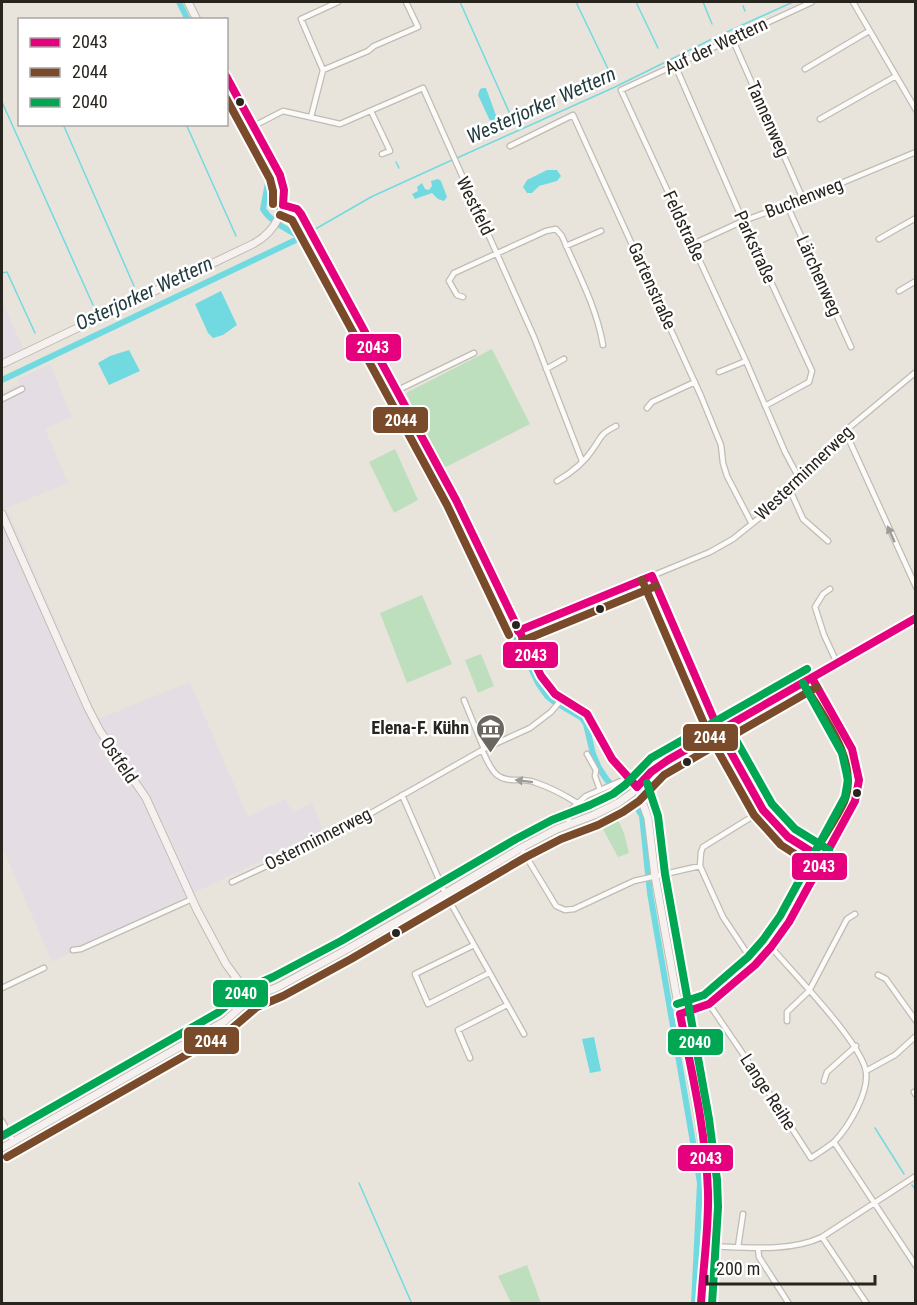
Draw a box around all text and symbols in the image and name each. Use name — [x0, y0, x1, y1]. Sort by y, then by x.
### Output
street label: Auf der Wettern — [661, 13, 771, 79]
legend — [18, 18, 228, 126]
text: 2043 — [72, 31, 108, 52]
text: 2044 — [72, 61, 108, 82]
water label: Westerjorker Wettern — [463, 61, 619, 149]
street label: Tannenweg — [742, 78, 794, 160]
text: 2040 — [72, 91, 108, 112]
unlabelled marker — [234, 96, 246, 108]
street label: Westfeld — [452, 173, 499, 238]
street label: Buchenweg — [762, 173, 846, 222]
street label: Feldstraße — [659, 187, 710, 264]
street label: Parkstraße — [730, 207, 781, 286]
street label: Lärchenweg — [792, 232, 846, 319]
street label: Gartenstraße — [624, 239, 681, 332]
water label: Osterjorker Wettern — [72, 251, 216, 335]
line badge: 2043 — [345, 333, 402, 362]
text: 2043 — [357, 338, 389, 357]
line badge: 2044 — [372, 406, 429, 434]
text: 2044 — [385, 411, 417, 430]
street label: Westerminnerweg — [750, 421, 857, 524]
one-way arrow — [887, 525, 896, 542]
unlabelled marker — [594, 603, 606, 615]
unlabelled marker — [510, 619, 522, 631]
line badge: 2043 — [502, 641, 559, 669]
text: 2043 — [515, 646, 547, 665]
museum icon: Elena-F. Kühn — [474, 712, 506, 754]
place label: Elena-F. Kühn — [371, 717, 469, 738]
line badge: 2044 — [682, 723, 739, 752]
text: 2044 — [694, 728, 726, 747]
street label: Ostfeld — [96, 733, 142, 787]
unlabelled marker — [681, 756, 693, 768]
one-way arrow — [514, 776, 533, 786]
unlabelled marker — [851, 787, 863, 799]
street label: Osterminnerweg — [261, 803, 374, 874]
line badge: 2043 — [791, 852, 848, 881]
text: 2043 — [803, 857, 835, 876]
unlabelled marker — [390, 927, 402, 939]
line badge: 2040 — [212, 979, 269, 1008]
text: 2040 — [225, 984, 257, 1003]
line badge: 2044 — [183, 1026, 240, 1055]
line badge: 2040 — [667, 1028, 724, 1056]
text: 2044 — [195, 1032, 227, 1051]
text: 2040 — [679, 1033, 711, 1052]
street label: Lange Reihe — [736, 1050, 801, 1134]
line badge: 2043 — [677, 1144, 734, 1172]
text: 2043 — [690, 1149, 722, 1168]
scale bar — [707, 1248, 875, 1286]
text: 200 m — [716, 1258, 760, 1279]

